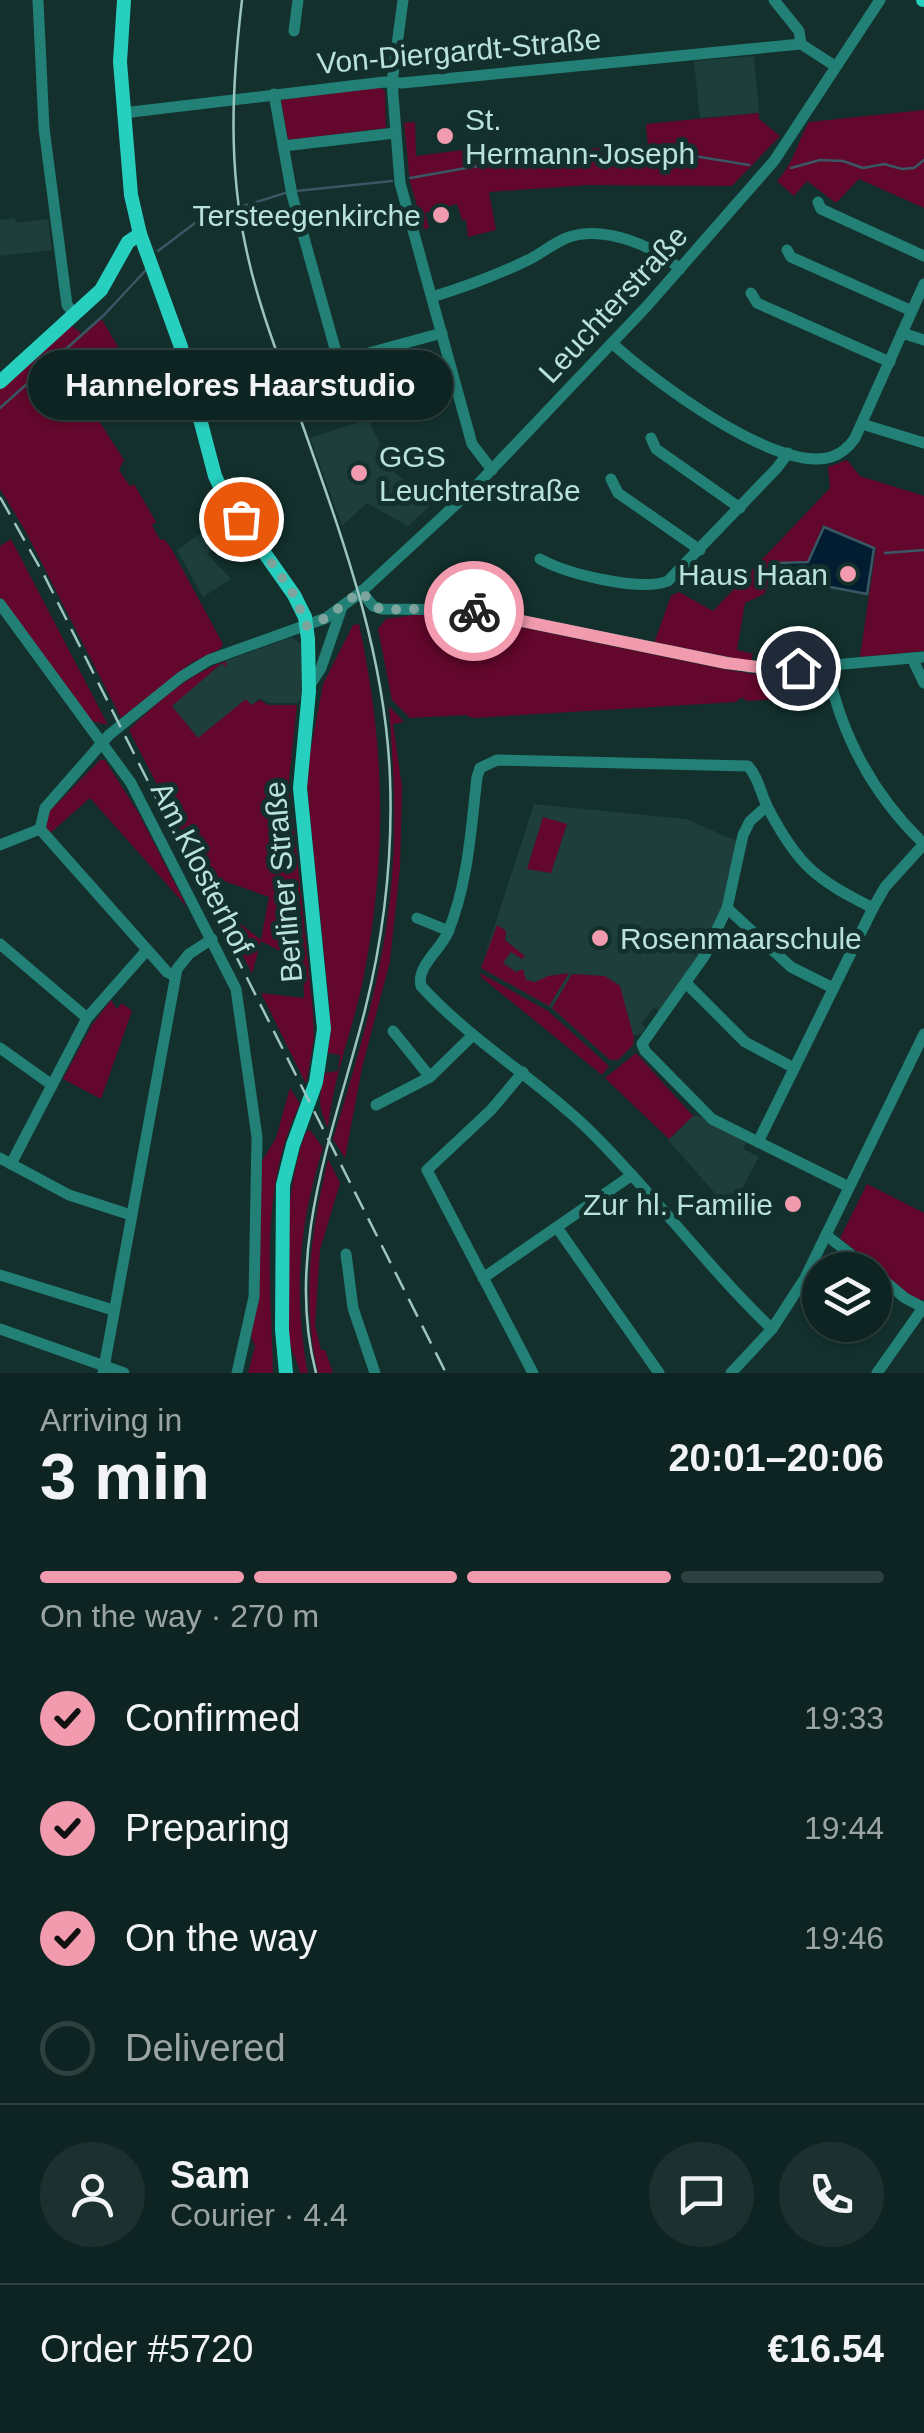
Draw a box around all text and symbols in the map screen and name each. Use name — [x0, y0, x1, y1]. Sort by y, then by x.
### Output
street label: Von-Diergardt-Straße — [316, 22, 602, 80]
place label: St. Hermann-Joseph — [465, 103, 695, 170]
marker: St. Hermann-Joseph — [434, 125, 456, 147]
place label: Tersteegenkirche — [193, 199, 421, 232]
marker: Tersteegenkirche — [430, 204, 452, 226]
street label: Leuchterstraße — [532, 219, 694, 389]
callout: Hannelores Haarstudio — [29, 349, 454, 419]
text: Hannelores Haarstudio — [65, 367, 416, 403]
place label: GGS Leuchterstraße — [379, 440, 581, 507]
marker: GGS Leuchterstraße — [348, 462, 370, 484]
pin — [199, 477, 284, 562]
icon: bag — [214, 492, 269, 547]
place label: Haus Haan — [678, 558, 828, 591]
courier — [424, 561, 524, 661]
marker: Haus Haan — [837, 563, 859, 585]
icon: bike — [447, 584, 502, 639]
pin — [756, 626, 841, 711]
icon: home — [771, 641, 826, 696]
street label: Am Klosterhof — [145, 777, 260, 960]
street label: Berliner Straße — [258, 780, 308, 984]
place label: Rosenmaarschule — [620, 922, 862, 955]
marker: Rosenmaarschule — [589, 927, 611, 949]
place label: Zur hl. Familie — [583, 1188, 773, 1221]
marker: Zur hl. Familie — [782, 1193, 804, 1215]
map controls — [802, 1252, 892, 1342]
button: layers — [802, 1252, 892, 1342]
text: Arriving in — [40, 1402, 182, 1438]
text: 20:01–20:06 — [668, 1437, 884, 1479]
text: 3 min — [40, 1440, 210, 1513]
text: On the way · 270 m — [40, 1598, 319, 1634]
icon: check — [40, 1691, 95, 1746]
text: Confirmed — [125, 1697, 300, 1739]
text: 19:33 — [804, 1700, 884, 1736]
icon: check — [40, 1801, 95, 1856]
text: Preparing — [125, 1807, 290, 1849]
text: 19:44 — [804, 1810, 884, 1846]
icon: check — [40, 1911, 95, 1966]
text: On the way — [125, 1917, 317, 1959]
text: 19:46 — [804, 1920, 884, 1956]
text: Delivered — [125, 2027, 286, 2069]
button: person — [40, 2142, 145, 2247]
button: chat — [649, 2142, 754, 2247]
button: phone — [779, 2142, 884, 2247]
text: Sam — [170, 2154, 250, 2196]
text: Courier · 4.4 — [170, 2197, 348, 2233]
text: Order #5720 — [40, 2328, 253, 2370]
text: €16.54 — [768, 2328, 884, 2370]

